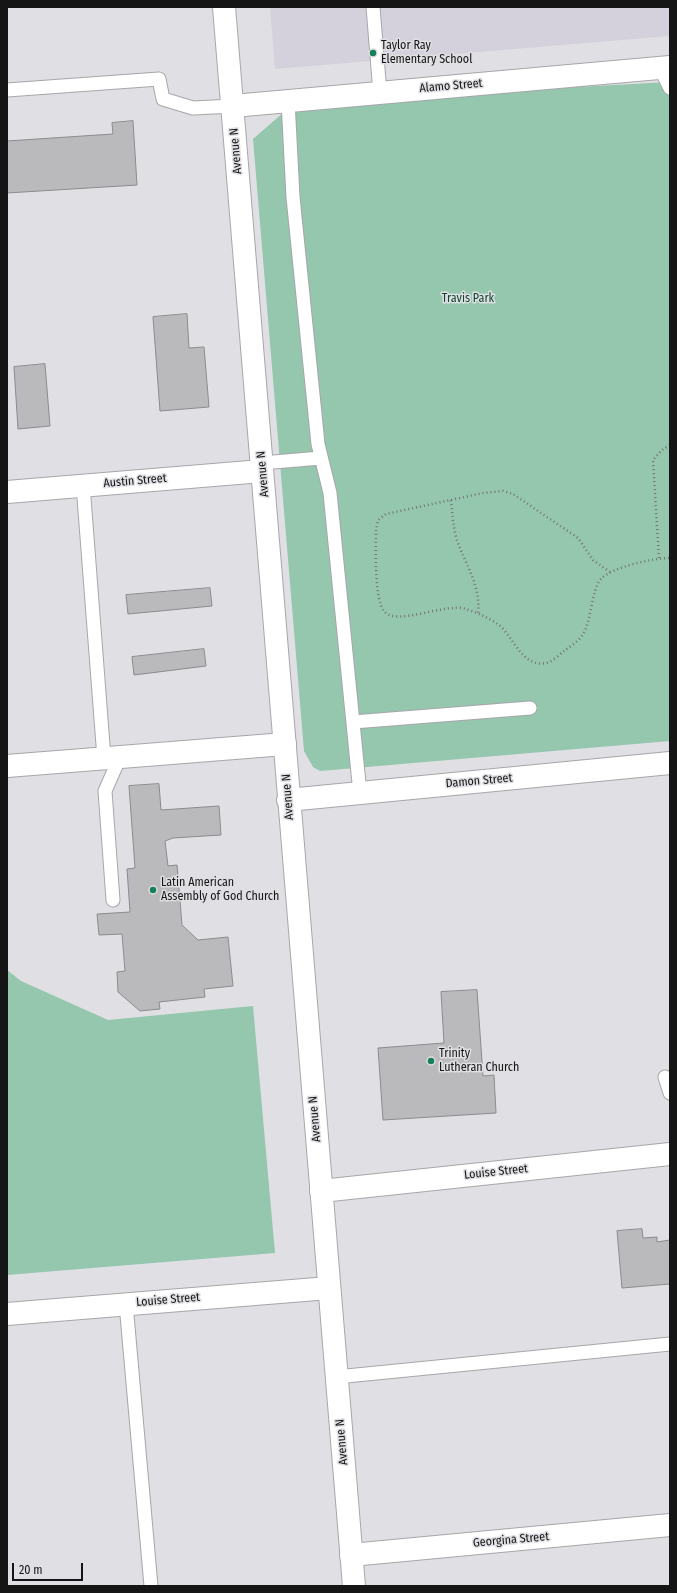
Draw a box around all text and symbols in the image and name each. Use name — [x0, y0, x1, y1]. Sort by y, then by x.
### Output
place label: Taylor Ray Elementary School — [381, 39, 472, 67]
marker: Taylor Ray Elementary School — [368, 48, 378, 58]
street label: Alamo Street — [419, 76, 483, 96]
street label: Avenue N — [227, 127, 245, 175]
park label: Travis Park — [442, 292, 494, 306]
street label: Avenue N — [254, 450, 272, 498]
street label: Austin Street — [103, 471, 167, 491]
street label: Damon Street — [445, 771, 513, 791]
street label: Avenue N — [279, 773, 297, 821]
place label: Latin American Assembly of God Church — [161, 876, 279, 904]
marker: Latin American Assembly of God Church — [148, 885, 158, 895]
place label: Trinity Lutheran Church — [439, 1047, 519, 1075]
marker: Trinity Lutheran Church — [426, 1056, 436, 1066]
street label: Avenue N — [306, 1095, 324, 1143]
street label: Louise Street — [463, 1161, 529, 1183]
street label: Louise Street — [135, 1290, 201, 1310]
street label: Avenue N — [333, 1418, 351, 1466]
street label: Georgina Street — [472, 1530, 550, 1550]
scale bar — [14, 1555, 85, 1581]
text: 20 m — [19, 1563, 43, 1577]

